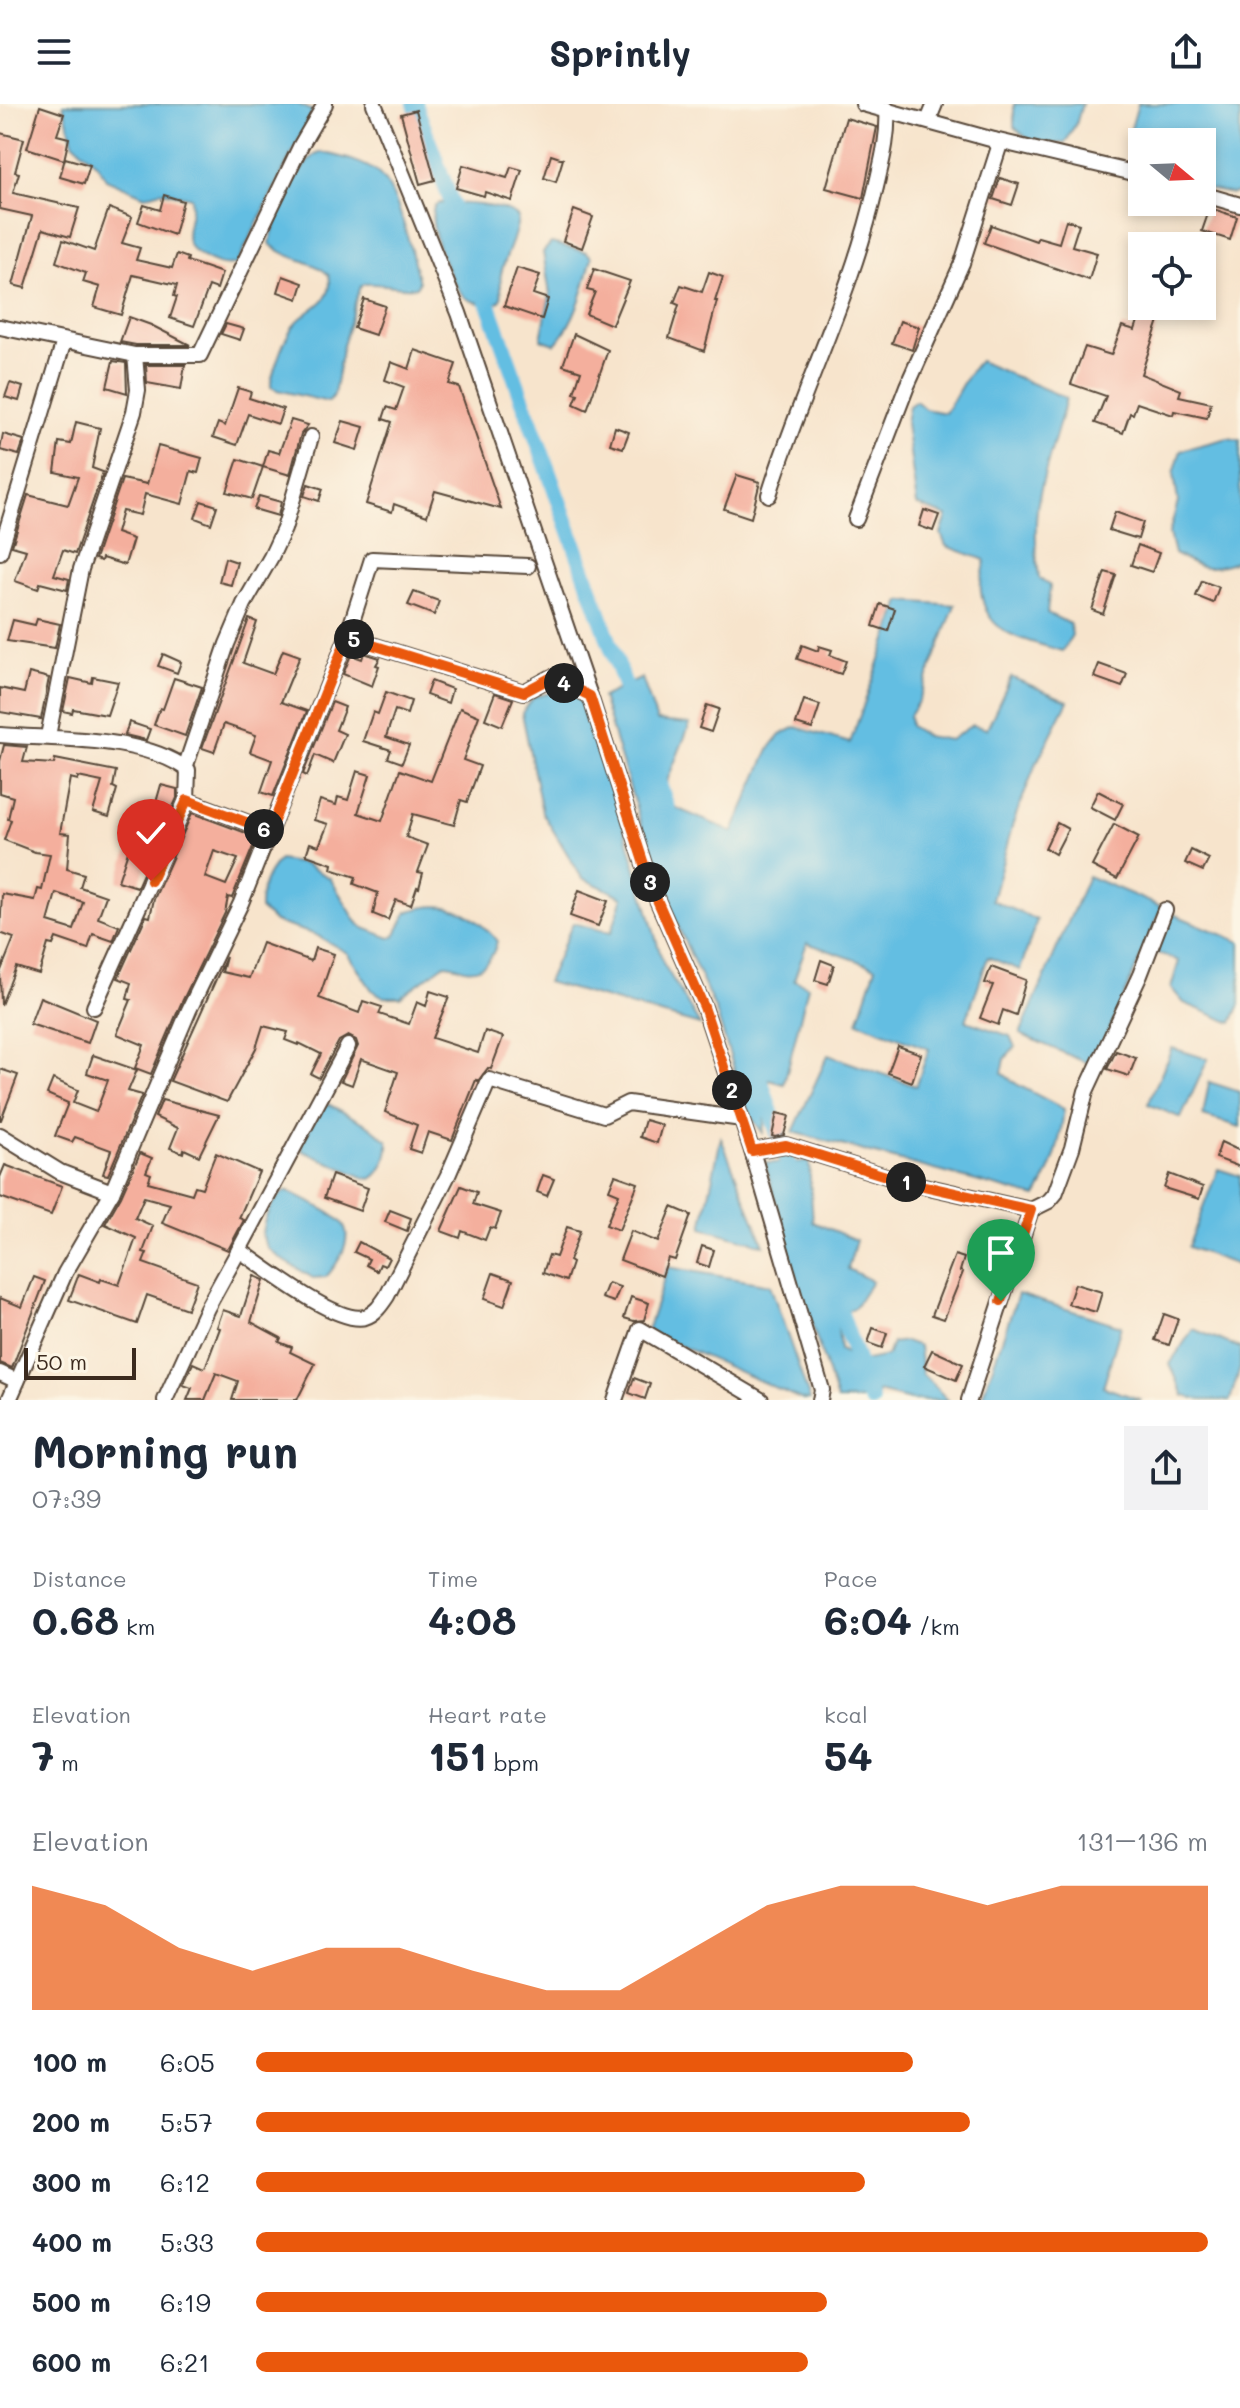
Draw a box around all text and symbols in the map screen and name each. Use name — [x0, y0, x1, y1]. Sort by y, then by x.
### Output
text: Sprintly — [549, 29, 691, 76]
icon: menu — [32, 30, 76, 74]
icon: share — [1164, 30, 1208, 74]
north arrow — [1128, 128, 1216, 216]
map controls — [1128, 128, 1216, 320]
button: locate — [1128, 232, 1216, 320]
pin: 5 — [334, 619, 374, 659]
text: 5 — [348, 624, 360, 653]
pin: 4 — [544, 663, 584, 703]
text: 4 — [557, 668, 571, 697]
pin — [117, 799, 185, 881]
pin: 6 — [244, 809, 284, 849]
icon: check — [129, 811, 173, 855]
text: 6 — [257, 814, 271, 843]
pin: 3 — [630, 862, 670, 902]
text: 3 — [643, 867, 657, 896]
pin: 2 — [712, 1070, 752, 1110]
text: 2 — [726, 1075, 738, 1104]
pin: 1 — [886, 1162, 926, 1202]
text: 1 — [901, 1167, 911, 1196]
pin — [967, 1219, 1035, 1301]
icon: arrive — [979, 1231, 1023, 1275]
scale bar — [24, 1344, 136, 1380]
text: 50 m — [36, 1347, 87, 1376]
text: Morning run — [32, 1422, 298, 1479]
button: share — [1124, 1426, 1208, 1510]
text: 07:39 — [32, 1481, 101, 1515]
text: Distance — [32, 1564, 127, 1593]
text: Time — [428, 1564, 478, 1593]
text: Pace — [824, 1564, 878, 1593]
text: 0.68 — [32, 1593, 119, 1645]
text: 4:08 — [428, 1593, 517, 1645]
text: 6:04 — [824, 1593, 912, 1645]
text: km — [119, 1612, 155, 1641]
text: /km — [912, 1612, 960, 1641]
text: Elevation — [32, 1700, 131, 1729]
text: Heart rate — [428, 1700, 547, 1729]
text: kcal — [824, 1700, 868, 1729]
text: 7 — [32, 1729, 54, 1781]
text: 151 — [428, 1729, 487, 1781]
text: 54 — [824, 1729, 873, 1781]
text: m — [54, 1748, 79, 1777]
text: bpm — [487, 1748, 539, 1777]
text: Elevation — [32, 1824, 149, 1858]
text: 131–136 m — [1077, 1824, 1208, 1858]
text: 100 m — [32, 2045, 107, 2079]
text: 6:05 — [160, 2045, 215, 2079]
text: 200 m — [32, 2105, 110, 2139]
text: 5:57 — [160, 2105, 213, 2139]
text: 300 m — [32, 2165, 111, 2199]
text: 6:12 — [160, 2165, 210, 2199]
text: 400 m — [32, 2225, 112, 2259]
text: 5:33 — [160, 2225, 214, 2259]
text: 500 m — [32, 2285, 111, 2319]
text: 6:19 — [160, 2285, 211, 2319]
text: 600 m — [32, 2345, 111, 2379]
text: 6:21 — [160, 2345, 210, 2379]

